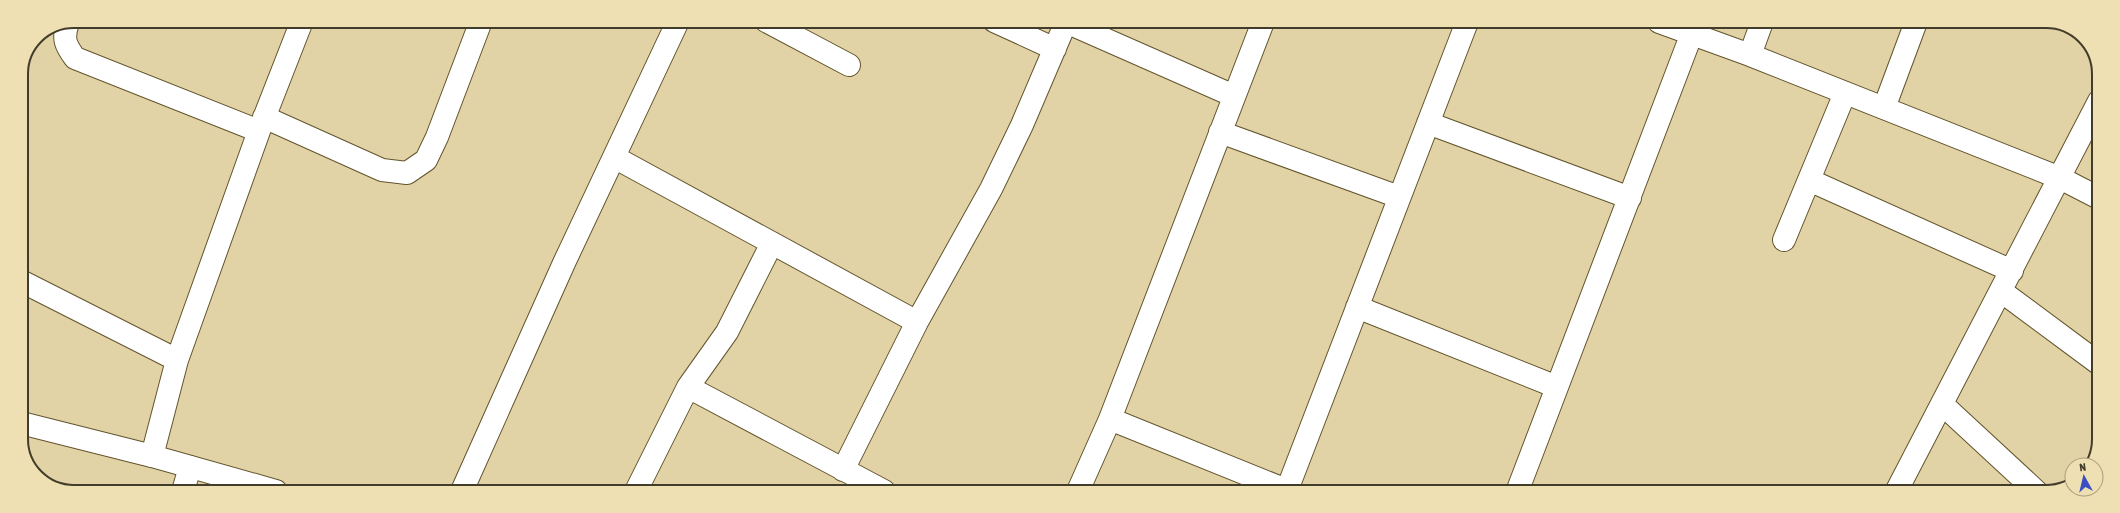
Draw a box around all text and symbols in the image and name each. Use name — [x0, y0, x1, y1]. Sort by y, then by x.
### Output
north arrow — [2064, 457, 2104, 497]
text: N — [2079, 461, 2087, 473]

